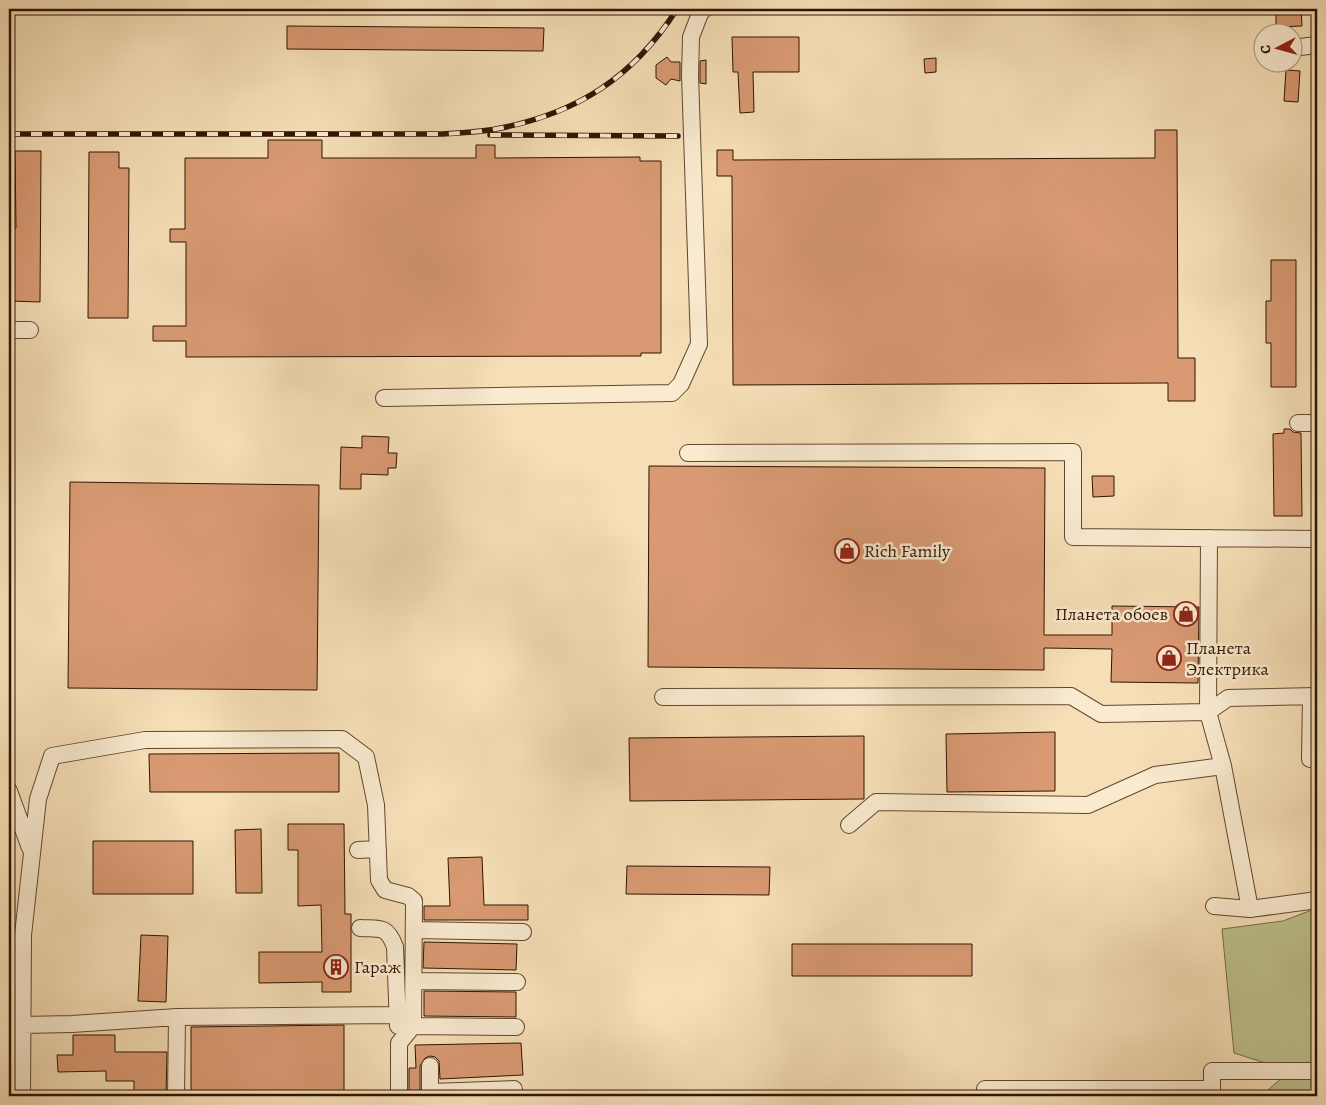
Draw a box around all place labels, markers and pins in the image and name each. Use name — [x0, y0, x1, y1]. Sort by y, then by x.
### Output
shop icon: Rich Family — [834, 538, 860, 564]
place label: Rich Family — [864, 539, 951, 563]
shop icon: Планета обоев — [1173, 601, 1199, 627]
place label: Планета обоев — [1055, 602, 1168, 626]
place label: Планета Электрика — [1186, 636, 1270, 681]
shop icon: Планета Электрика — [1156, 645, 1182, 671]
building icon: Гараж — [323, 954, 349, 980]
place label: Гараж — [354, 955, 402, 979]

